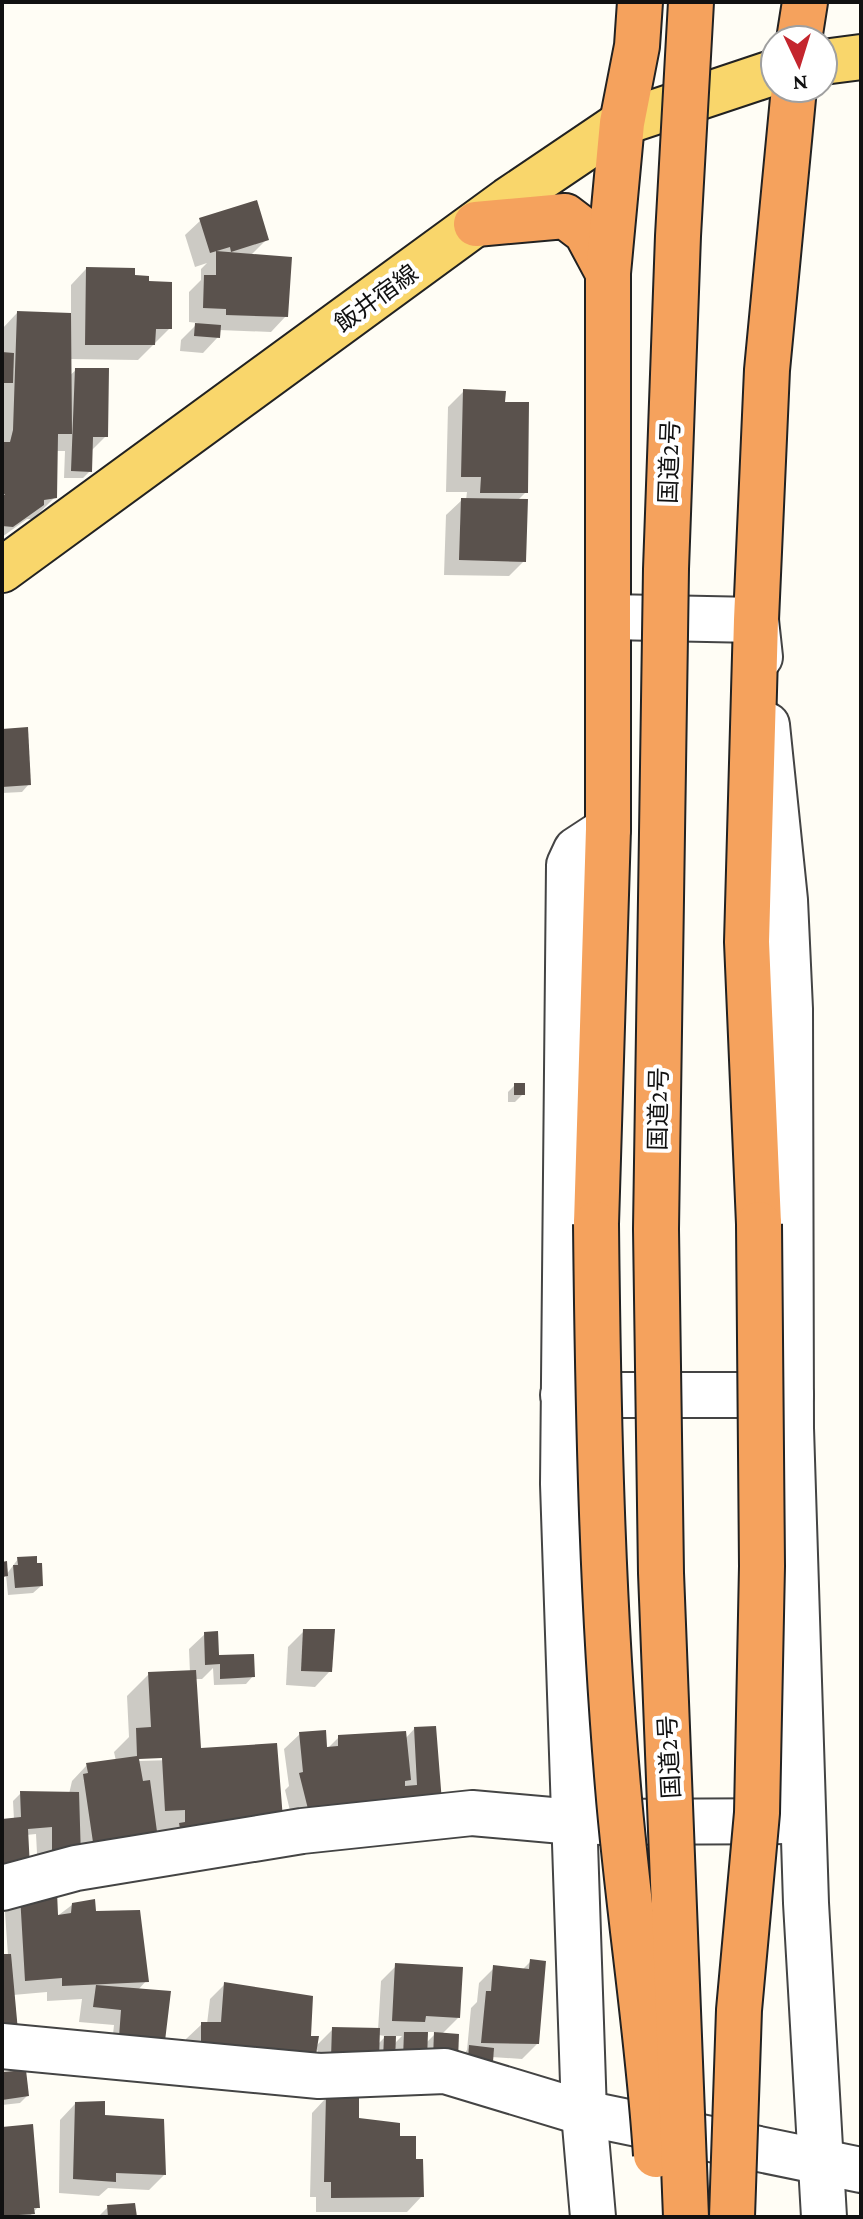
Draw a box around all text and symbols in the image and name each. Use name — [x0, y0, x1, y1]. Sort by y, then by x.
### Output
north arrow — [759, 24, 839, 104]
text: N — [792, 70, 809, 96]
street label: 飯井宿線 — [329, 259, 423, 337]
street label: 国道2号 — [654, 420, 684, 504]
street label: 国道2号 — [644, 1067, 672, 1151]
street label: 国道2号 — [653, 1715, 685, 1799]

